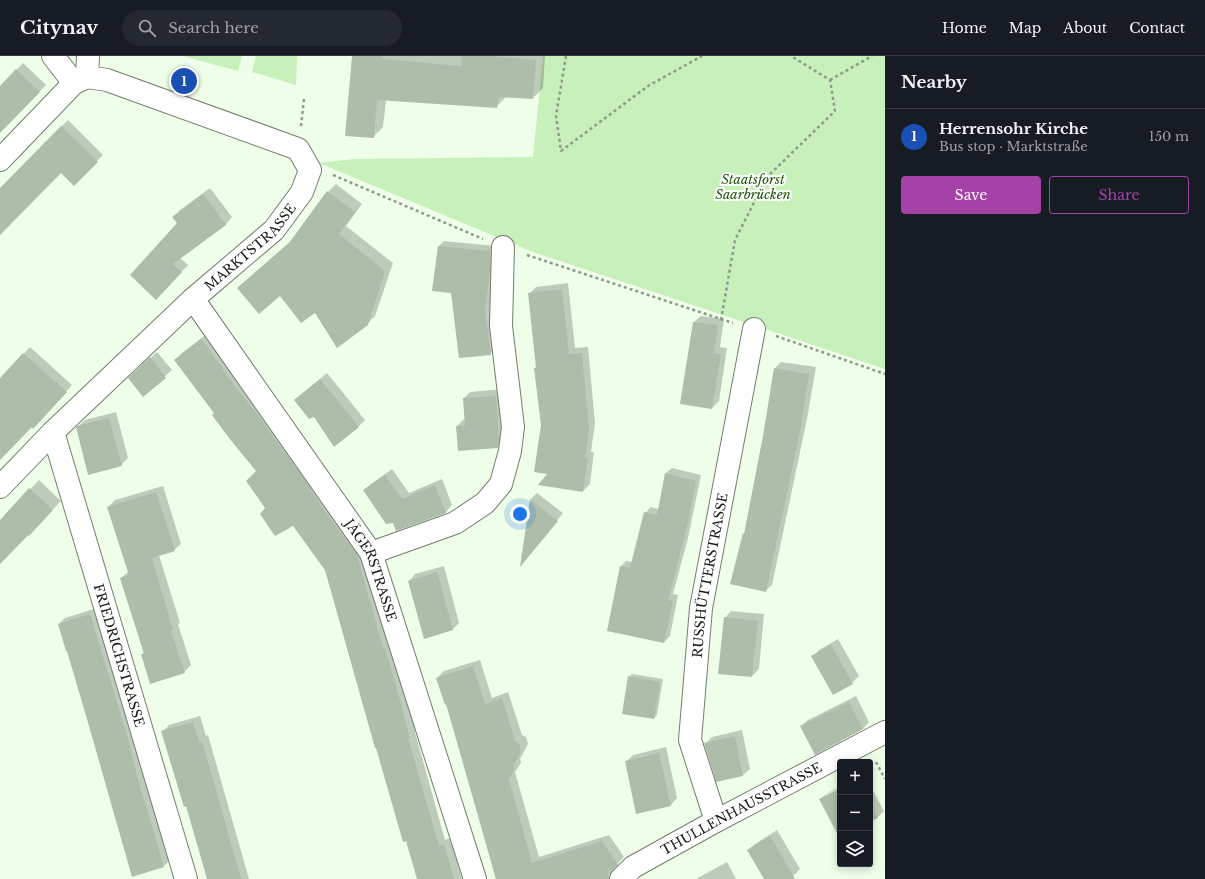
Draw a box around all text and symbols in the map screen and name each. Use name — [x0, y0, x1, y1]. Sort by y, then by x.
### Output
search box — [122, 10, 402, 46]
text: Citynav — [20, 16, 98, 39]
icon: search — [136, 17, 158, 39]
text: Search here — [168, 18, 259, 37]
text: Home — [942, 19, 987, 37]
text: Map — [1009, 19, 1041, 37]
text: About — [1063, 19, 1107, 37]
text: Contact — [1129, 19, 1185, 37]
pin: 1 — [171, 66, 197, 96]
text: Nearby — [901, 72, 967, 93]
text: Herrensohr Kirche — [939, 119, 1088, 138]
text: 1 — [911, 128, 917, 145]
text: 150 m — [1149, 128, 1189, 145]
text: Bus stop · Marktstraße — [939, 138, 1088, 155]
park label: Staatsforst Saarbrücken — [715, 171, 791, 203]
button: Save — [901, 176, 1041, 214]
button: Share — [1049, 176, 1189, 214]
street label: MARKTSTRASSE — [201, 200, 300, 295]
street label: RUSSHÜTTERSTRASSE — [689, 492, 732, 659]
your location — [510, 504, 530, 524]
street label: JÄGERSTRASSE — [340, 514, 400, 624]
street label: FRIEDRICHSTRASSE — [90, 582, 148, 729]
street label: THULLENHAUSSTRASSE — [658, 759, 825, 859]
map controls — [837, 759, 873, 867]
button: + — [837, 759, 873, 795]
button: − — [837, 795, 873, 831]
button: layers — [837, 831, 873, 867]

